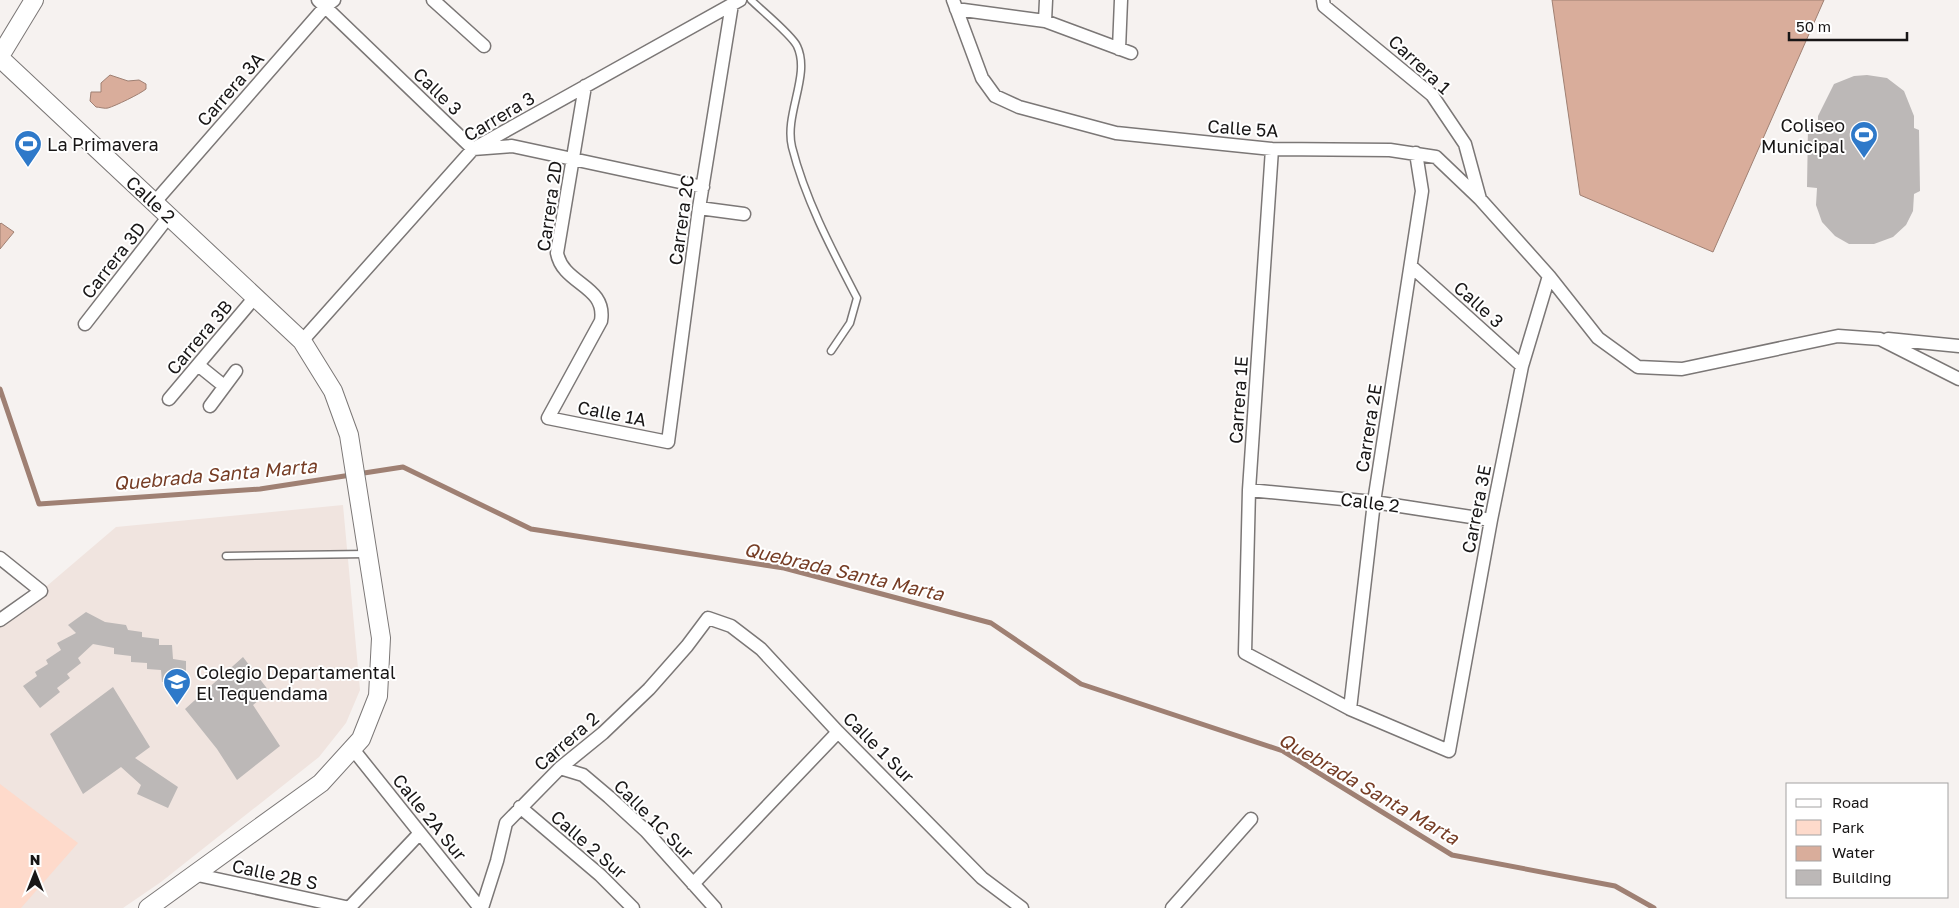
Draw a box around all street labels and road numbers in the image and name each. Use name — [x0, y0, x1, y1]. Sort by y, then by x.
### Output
street label: Carrera 1 — [1384, 30, 1456, 98]
street label: Carrera 3A — [192, 48, 268, 130]
street label: Calle 3 — [409, 63, 467, 119]
street label: Carrera 3 — [460, 86, 538, 146]
street label: Calle 5A — [1207, 115, 1279, 141]
street label: Carrera 2D — [532, 159, 566, 253]
street label: Calle 2 — [122, 171, 180, 227]
street label: Carrera 2C — [664, 173, 698, 267]
street label: Carrera 3D — [76, 217, 150, 303]
street label: Calle 3 — [1450, 276, 1508, 332]
street label: Carrera 3B — [161, 295, 237, 379]
street label: Carrera 1E — [1224, 355, 1252, 445]
street label: Carrera 2E — [1350, 382, 1386, 474]
street label: Calle 1A — [576, 396, 648, 430]
street label: Carrera 3E — [1457, 463, 1495, 555]
street label: Calle 2 — [1339, 487, 1401, 517]
street label: Carrera 2 — [529, 707, 603, 775]
street label: Calle 1 Sur — [839, 707, 919, 787]
street label: Calle 2A Sur — [388, 769, 472, 865]
street label: Calle 1C Sur — [610, 775, 698, 863]
street label: Calle 2 Sur — [547, 805, 631, 883]
street label: Calle 2B S — [230, 854, 320, 894]

